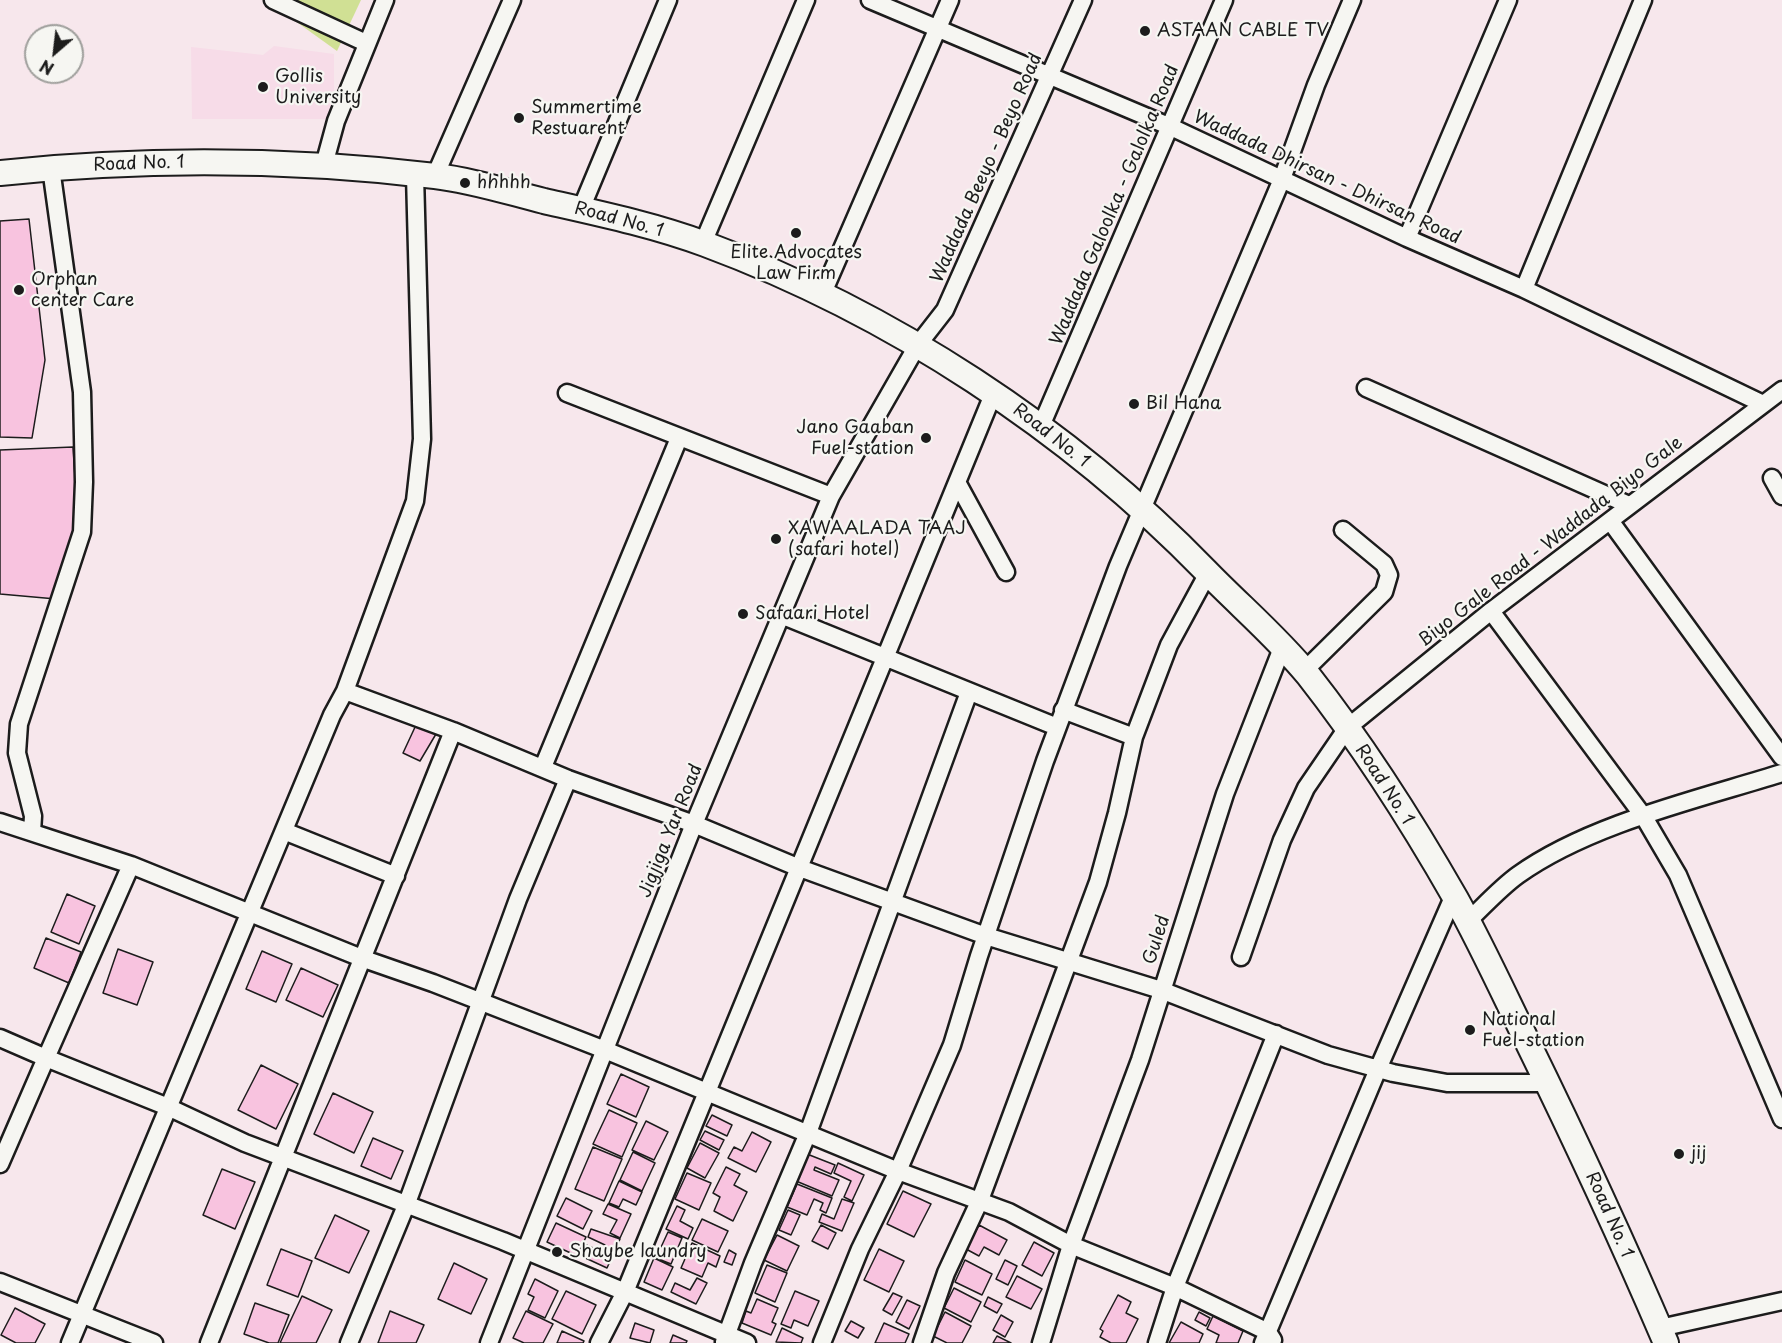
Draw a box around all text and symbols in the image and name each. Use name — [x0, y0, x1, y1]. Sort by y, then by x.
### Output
place label: ASTAAN CABLE TV — [1157, 20, 1329, 42]
north arrow — [24, 24, 84, 84]
marker: ASTAAN CABLE TV — [1138, 24, 1152, 38]
street label: Waddada Beeyo - Beyo Road — [927, 50, 1047, 286]
text: N — [35, 55, 58, 82]
street label: Waddada Galoolka - Galolka Road — [1046, 62, 1184, 348]
place label: Gollis University — [275, 66, 361, 109]
marker: Gollis University — [256, 80, 270, 94]
place label: Summertime Restuarent — [531, 97, 642, 140]
street label: Waddada Dhirsan - Dhirsan Road — [1190, 106, 1464, 250]
marker: Summertime Restuarent — [512, 111, 526, 125]
street label: Road No. 1 — [93, 152, 185, 176]
place label: hhhhh — [477, 172, 531, 194]
marker: hhhhh — [458, 176, 472, 190]
street label: Road No. 1 — [572, 198, 666, 242]
marker: Elite Advocates Law Firm — [789, 226, 803, 240]
place label: Elite Advocates Law Firm — [730, 242, 862, 284]
place label: Orphan center Care — [31, 269, 134, 312]
marker: Orphan center Care — [12, 283, 26, 297]
place label: Bil Hana — [1146, 393, 1221, 415]
marker: Bil Hana — [1127, 397, 1141, 411]
street label: Road No. 1 — [1008, 399, 1094, 473]
place label: Jano Gaaban Fuel-station — [796, 417, 914, 460]
marker: Jano Gaaban Fuel-station — [919, 431, 933, 445]
street label: Biyo Gale Road - Waddada Biyo Gale — [1415, 432, 1687, 652]
place label: XAWAALADA TAAJ (safari hotel) — [788, 518, 966, 560]
marker: XAWAALADA TAAJ (safari hotel) — [769, 532, 783, 546]
place label: Safaari Hotel — [755, 603, 869, 625]
marker: Safaari Hotel — [736, 607, 750, 621]
street label: Road No. 1 — [1350, 741, 1418, 829]
street label: Jigjiga Yar Road — [634, 761, 708, 901]
street label: Guled — [1139, 913, 1175, 967]
place label: National Fuel-station — [1482, 1009, 1585, 1052]
marker: National Fuel-station — [1463, 1023, 1477, 1037]
place label: jij — [1691, 1143, 1706, 1165]
marker: jij — [1672, 1147, 1686, 1161]
street label: Road No. 1 — [1581, 1169, 1637, 1261]
place label: Shaybe laundry — [569, 1241, 707, 1263]
marker: Shaybe laundry — [550, 1245, 564, 1259]

